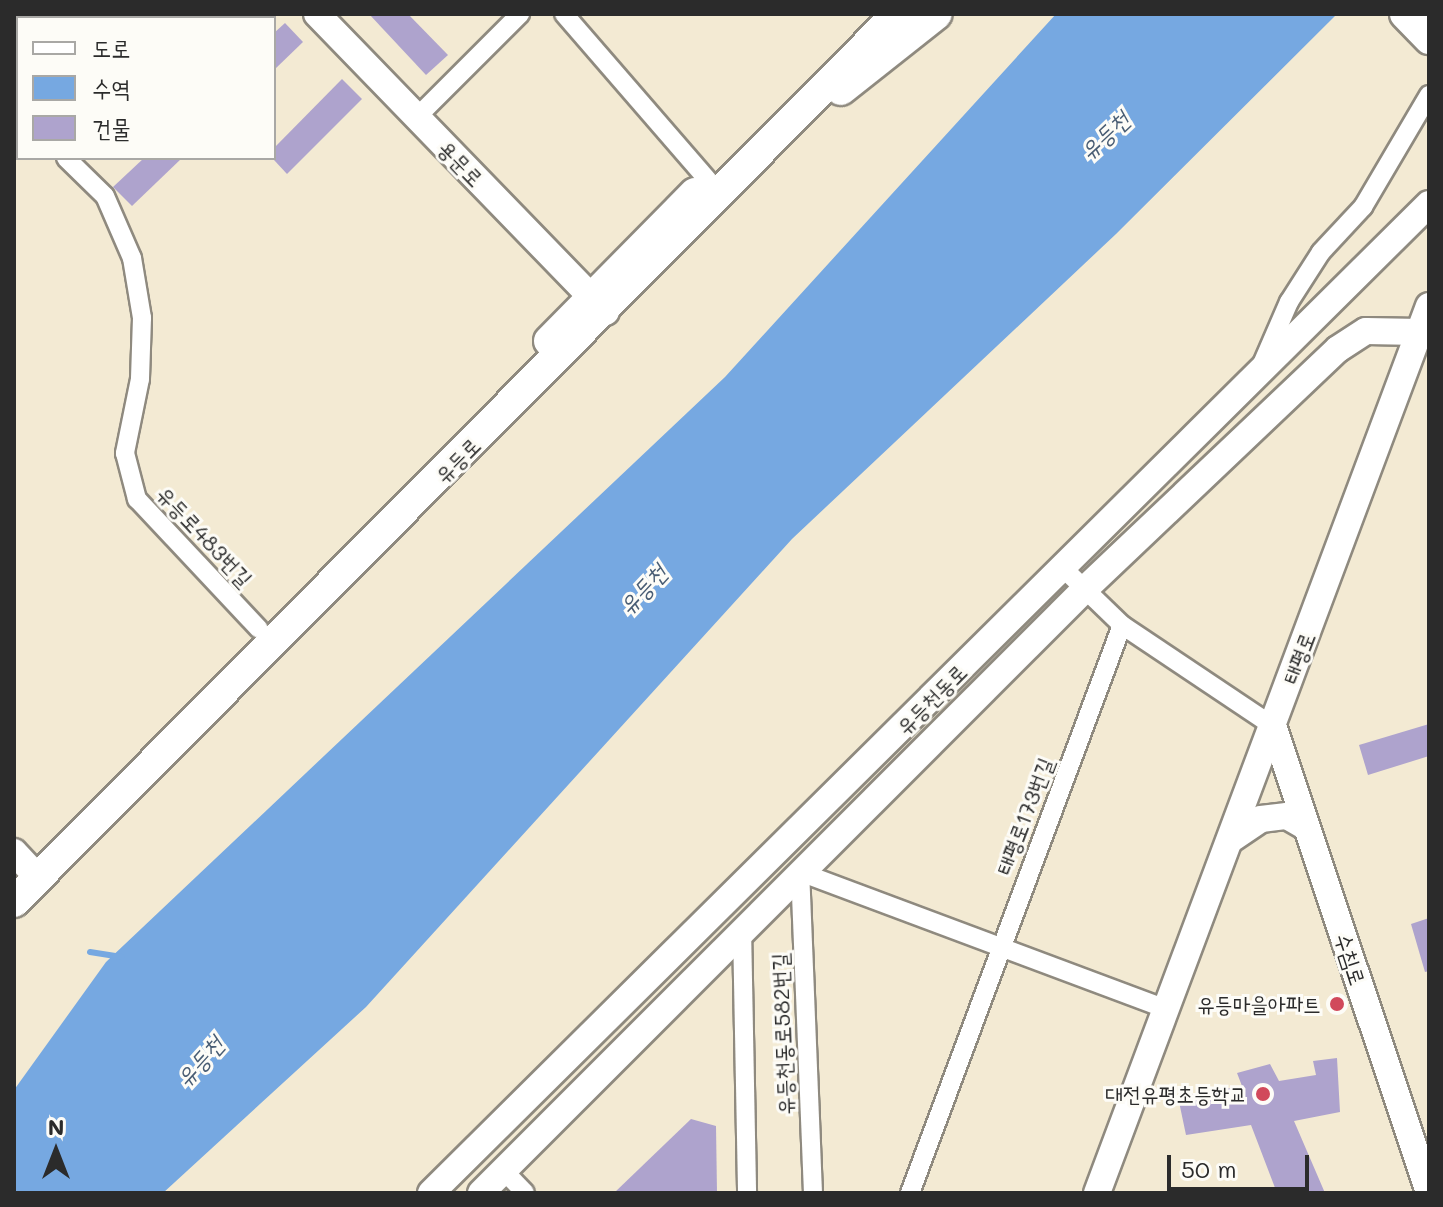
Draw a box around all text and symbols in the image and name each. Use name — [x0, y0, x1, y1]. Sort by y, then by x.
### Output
legend — [16, 16, 276, 160]
text: 도로 — [92, 32, 131, 63]
text: 수역 — [92, 72, 131, 103]
water label: 유등천 — [1073, 105, 1135, 165]
text: 건물 — [92, 112, 131, 143]
street label: 용문로 — [433, 135, 489, 191]
street label: 유등로 — [429, 432, 485, 488]
street label: 유등로483번길 — [152, 480, 258, 592]
water label: 유등천 — [612, 558, 672, 620]
street label: 태평로 — [1276, 628, 1320, 688]
street label: 유등천동로 — [890, 658, 972, 740]
street label: 태평로173번길 — [990, 754, 1058, 878]
street label: 수침로 — [1330, 930, 1372, 988]
street label: 유등천동로582번길 — [766, 952, 798, 1116]
place label: 유등마을아파트 — [1197, 991, 1321, 1017]
marker: 유등마을아파트 — [1328, 995, 1346, 1013]
water label: 유등천 — [169, 1030, 229, 1092]
place label: 대전유평초등학교 — [1105, 1081, 1247, 1107]
marker: 대전유평초등학교 — [1254, 1085, 1272, 1103]
north arrow — [16, 1111, 96, 1191]
text: N — [48, 1112, 64, 1141]
scale bar — [1171, 1139, 1313, 1189]
text: 50 m — [1181, 1153, 1237, 1184]

